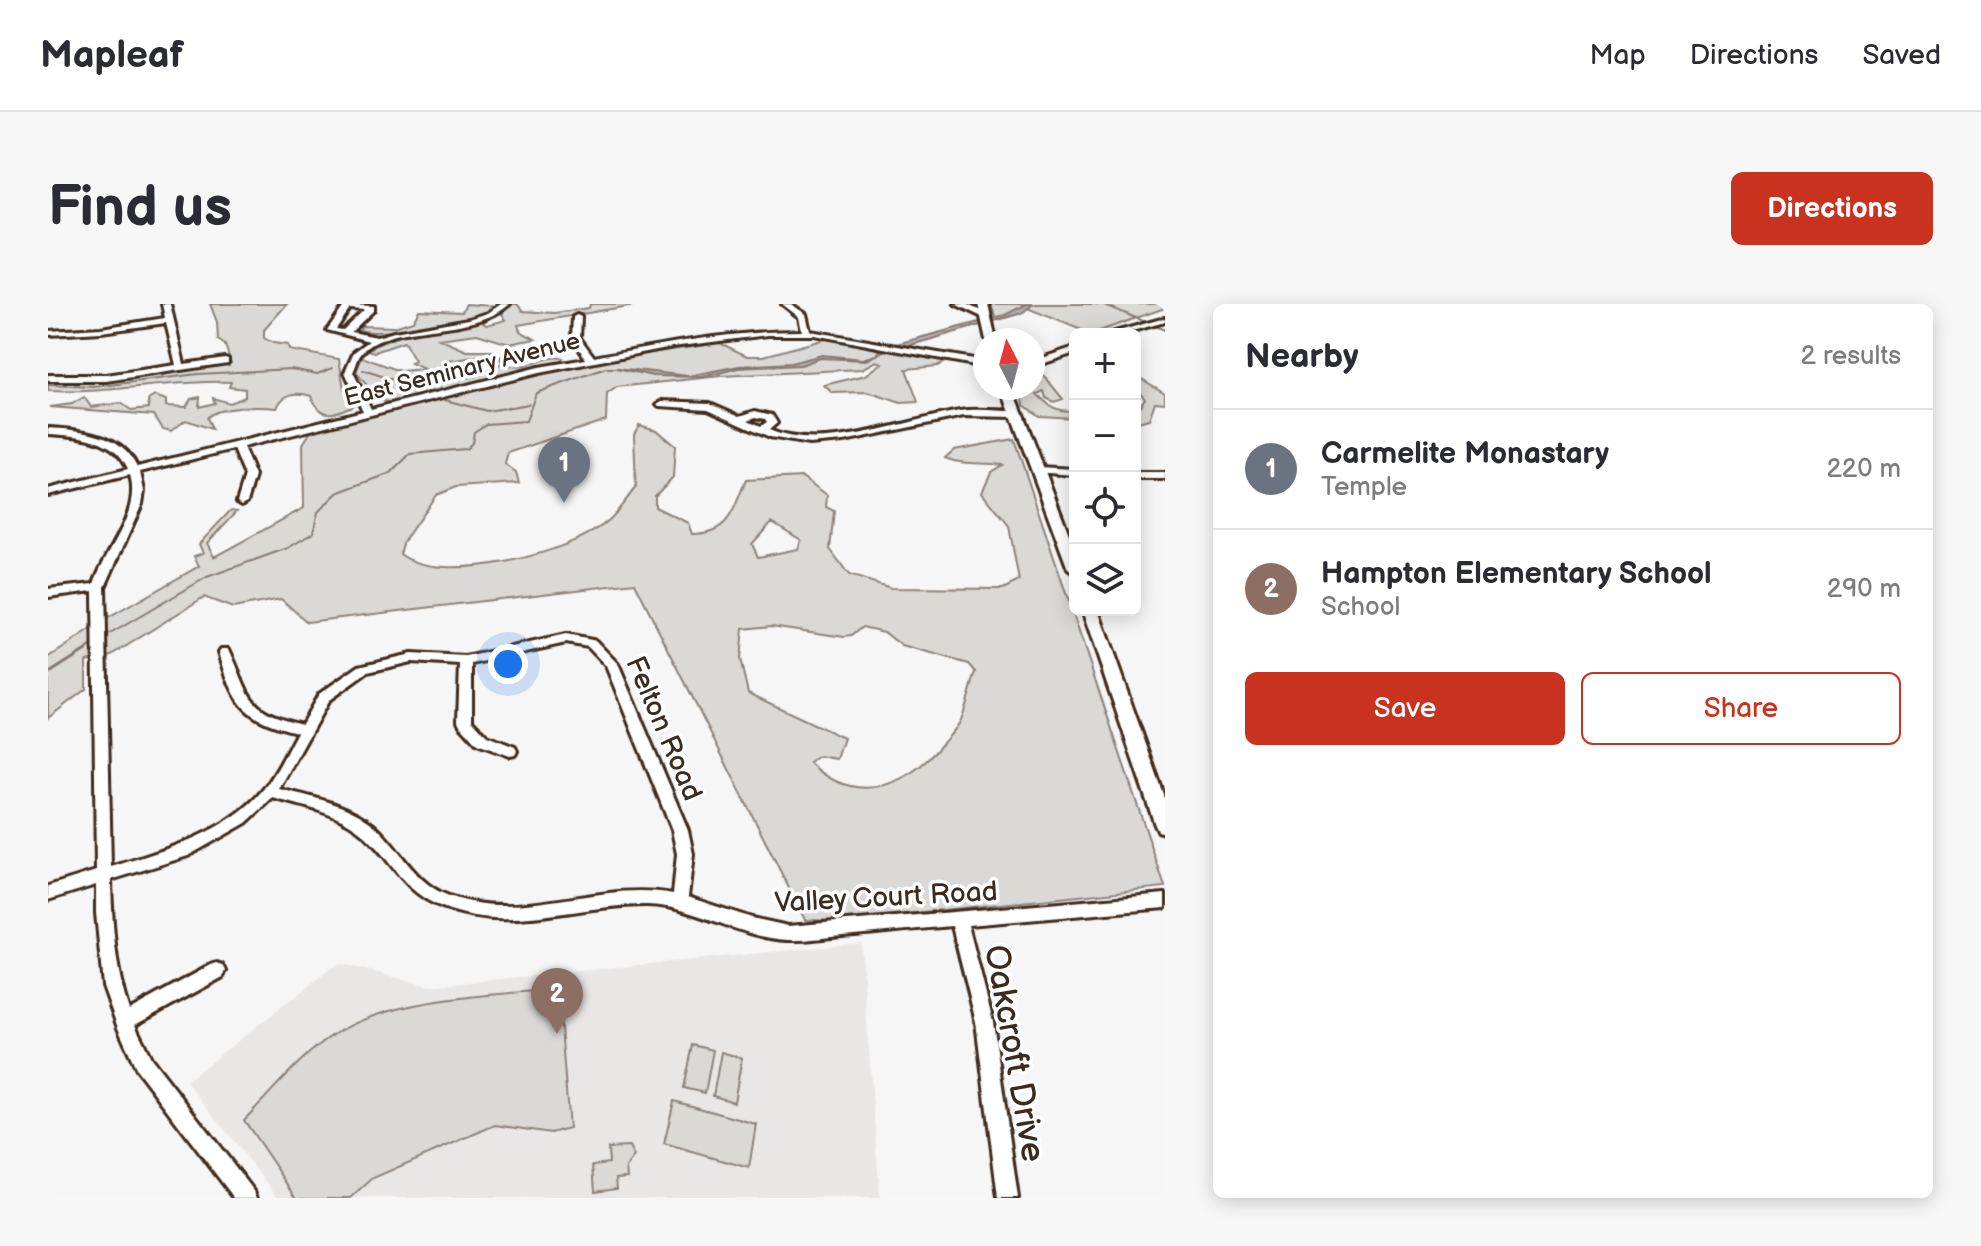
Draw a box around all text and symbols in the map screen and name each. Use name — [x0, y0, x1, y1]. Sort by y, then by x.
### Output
text: Mapleaf — [40, 33, 184, 78]
text: Map — [1589, 39, 1646, 72]
text: Directions — [1690, 39, 1818, 72]
text: Saved — [1862, 39, 1941, 72]
button: Directions — [1731, 172, 1933, 245]
text: Find us — [48, 175, 232, 242]
street label: East Seminary Avenue — [341, 326, 583, 413]
north arrow — [973, 328, 1045, 400]
map controls — [1069, 328, 1141, 616]
button: + — [1069, 328, 1141, 400]
text: Nearby — [1245, 336, 1359, 377]
text: 2 results — [1801, 341, 1901, 372]
button: − — [1069, 400, 1141, 472]
text: Carmelite Monastary — [1321, 436, 1609, 472]
pin: 1 — [538, 437, 590, 503]
text: 1 — [1266, 454, 1276, 485]
text: 220 m — [1827, 454, 1901, 485]
button: locate — [1069, 472, 1141, 544]
text: Temple — [1321, 472, 1407, 503]
button: layers — [1069, 544, 1141, 616]
text: Hampton Elementary School — [1321, 556, 1712, 592]
text: 2 — [1263, 574, 1279, 605]
text: 290 m — [1827, 574, 1901, 605]
text: School — [1321, 592, 1400, 623]
your location — [488, 644, 528, 684]
street label: Felton Road — [618, 652, 709, 806]
button: Save — [1245, 672, 1565, 745]
button: Share — [1581, 672, 1901, 745]
street label: Valley Court Road — [774, 875, 998, 920]
street label: Oakcroft Drive — [975, 942, 1054, 1165]
pin: 2 — [531, 968, 583, 1034]

